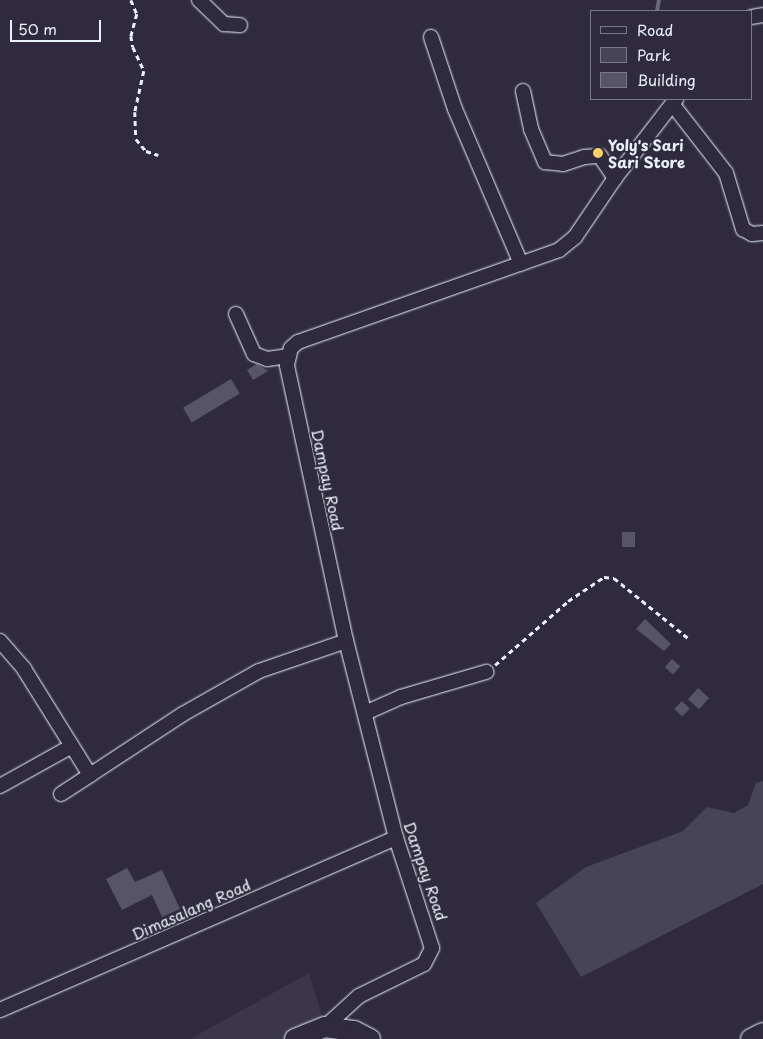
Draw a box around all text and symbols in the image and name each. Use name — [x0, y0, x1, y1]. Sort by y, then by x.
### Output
scale bar — [12, 10, 104, 42]
legend — [590, 10, 753, 100]
text: 50 m — [18, 17, 57, 40]
text: Road — [637, 18, 673, 41]
text: Park — [637, 43, 671, 66]
text: Building — [637, 68, 696, 91]
place label: Yoly's Sari Sari Store — [608, 135, 685, 170]
marker: Yoly's Sari Sari Store — [592, 147, 604, 159]
street label: Dampay Road — [308, 427, 348, 533]
street label: Dampay Road — [401, 819, 451, 923]
street label: Dimasalang Road — [129, 875, 253, 943]

